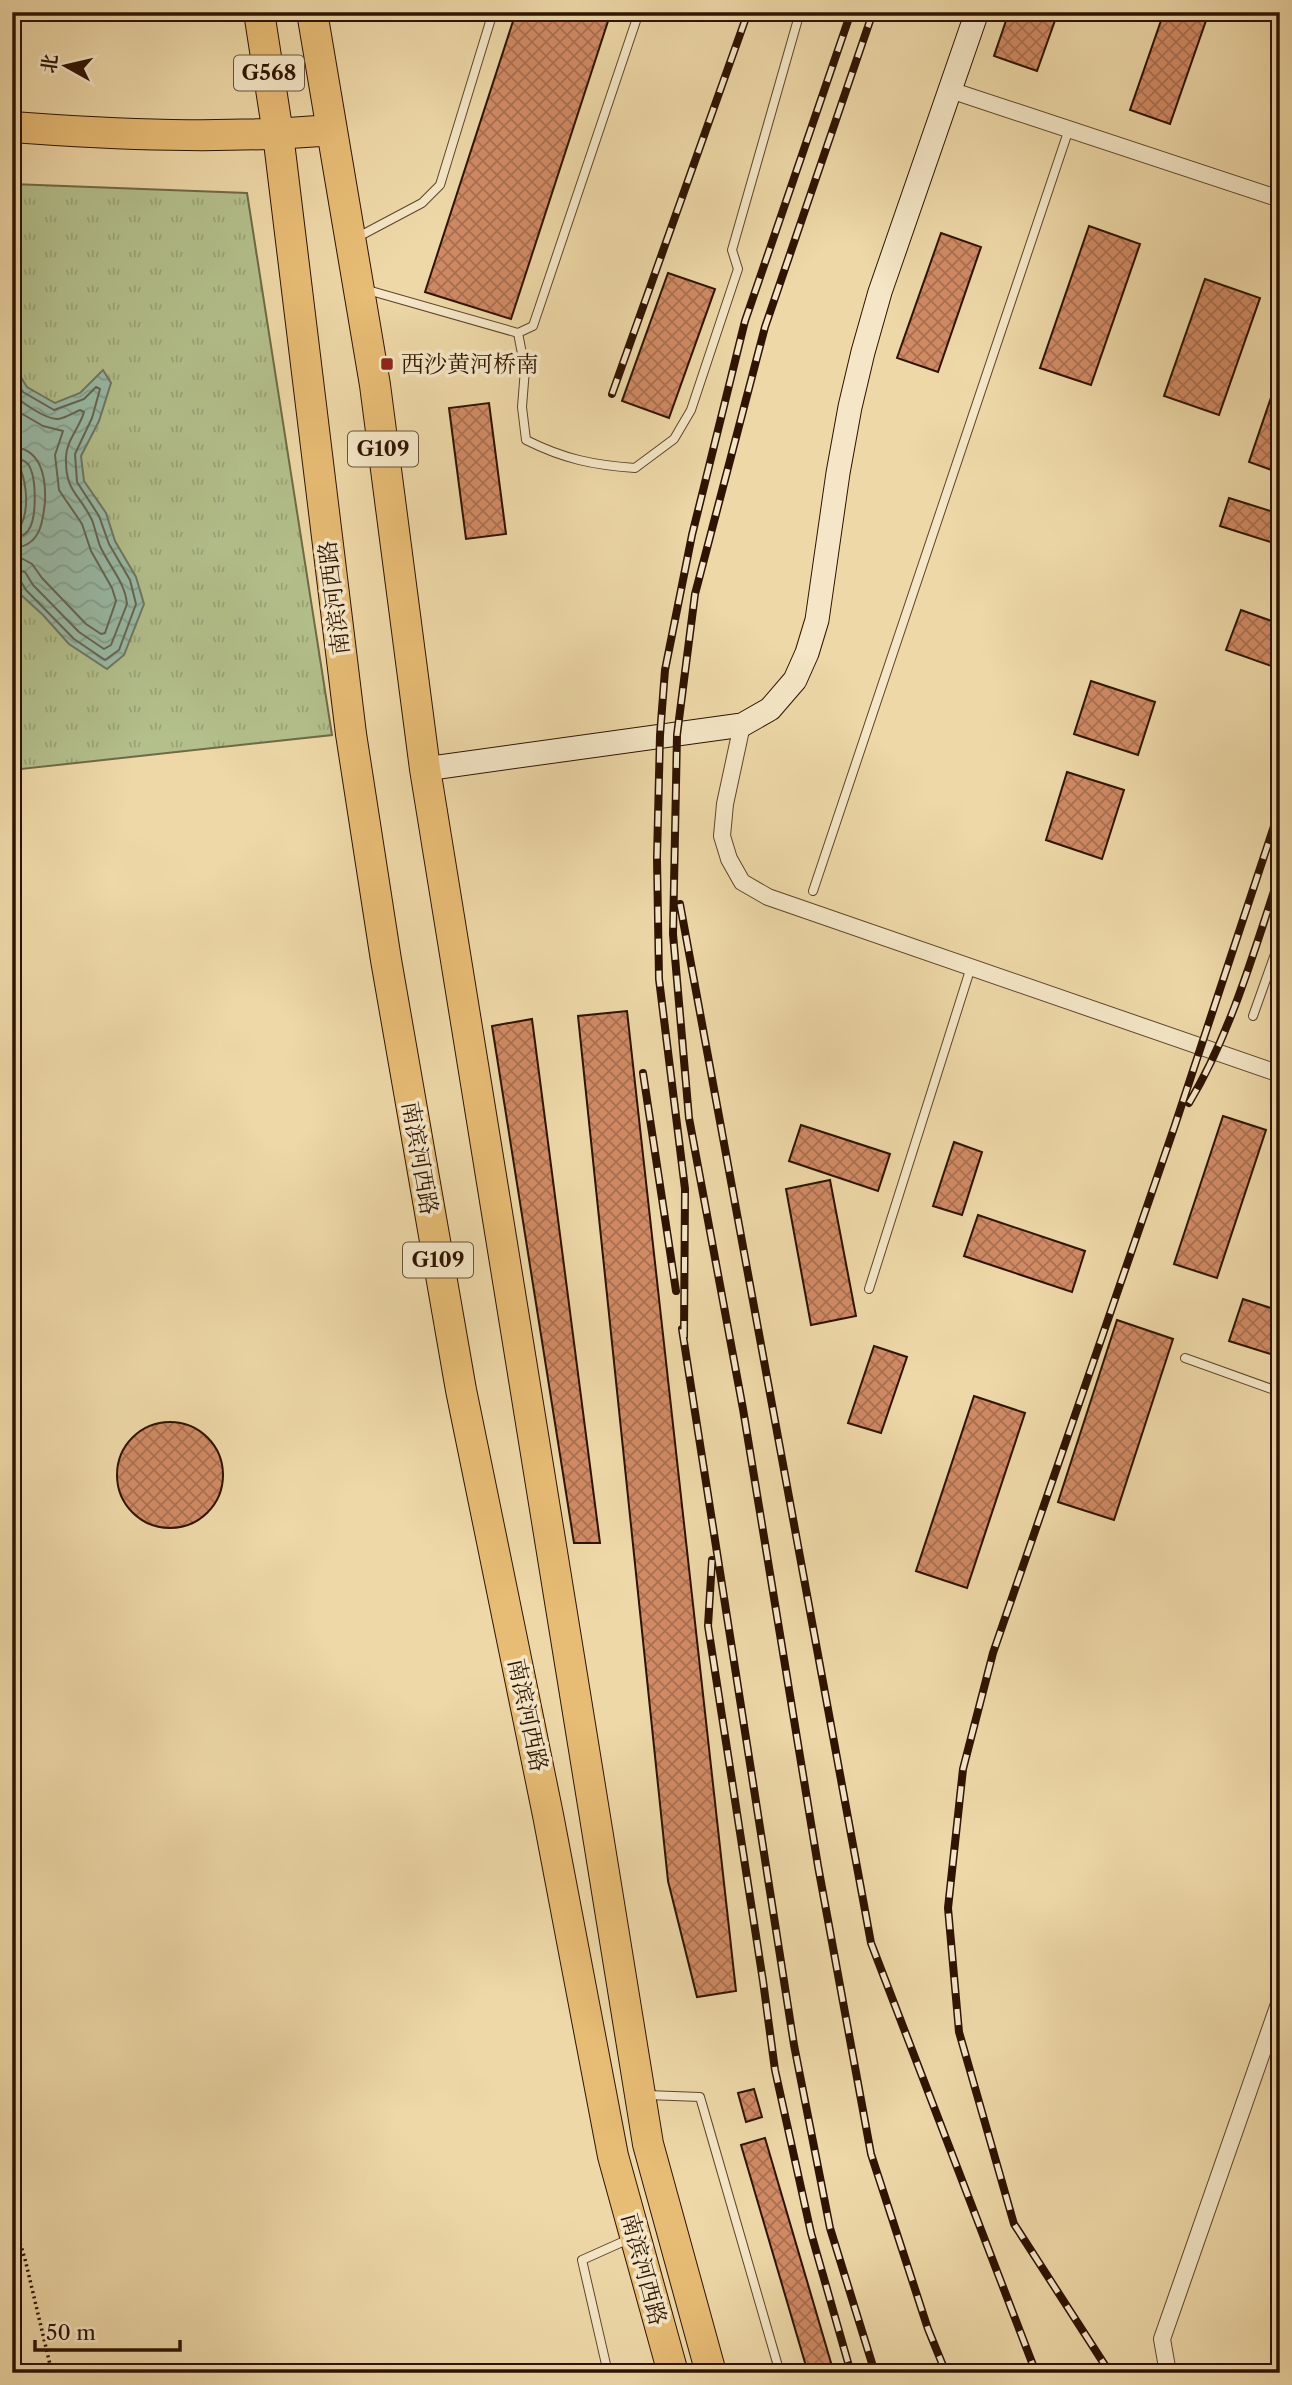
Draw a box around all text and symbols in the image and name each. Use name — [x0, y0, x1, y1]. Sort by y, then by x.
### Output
north arrow — [32, 32, 102, 102]
text: 北 — [37, 53, 62, 75]
road number: G568 — [234, 56, 304, 90]
place label: 西沙黄河桥南 — [401, 350, 539, 378]
marker: 西沙黄河桥南 — [379, 356, 395, 372]
road number: G109 — [348, 432, 418, 466]
street label: 南滨河西路 — [313, 539, 355, 657]
street label: 南滨河西路 — [396, 1099, 444, 1217]
road number: G109 — [403, 1242, 473, 1278]
street label: 南滨河西路 — [502, 1656, 554, 1774]
street label: 南滨河西路 — [616, 2210, 672, 2328]
scale bar — [35, 2308, 180, 2352]
text: 50 m — [46, 2320, 96, 2345]

